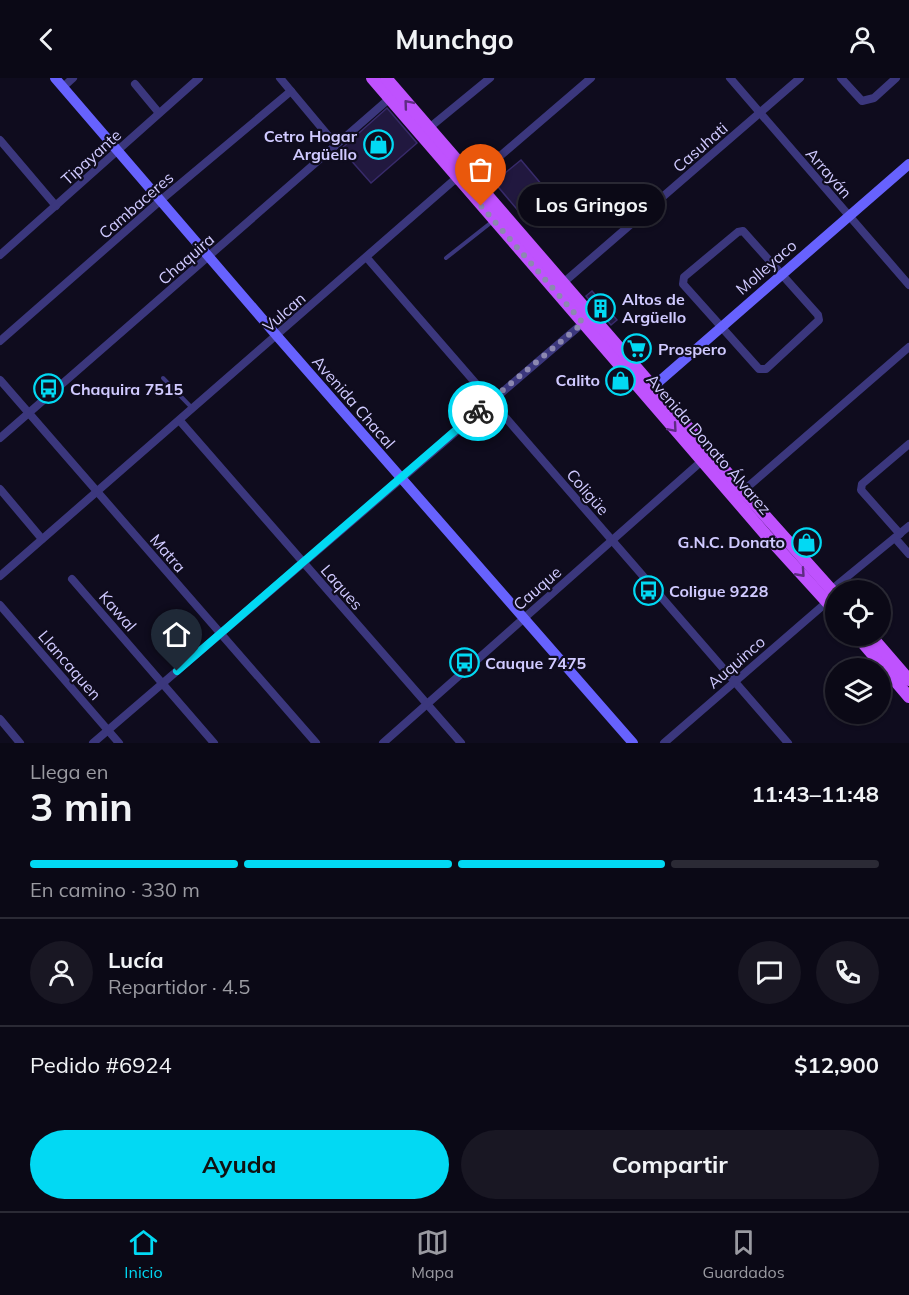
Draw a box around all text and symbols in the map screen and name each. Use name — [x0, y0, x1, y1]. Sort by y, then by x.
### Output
text: Munchgo — [395, 22, 514, 56]
icon: back — [30, 23, 63, 56]
icon: person — [846, 23, 879, 56]
one-way arrow — [405, 100, 416, 111]
street label: Casuhati — [669, 118, 731, 176]
street label: Tipayante — [57, 125, 125, 189]
place label: Cetro Hogar Argüello — [264, 126, 358, 164]
shop icon: Cetro Hogar Argüello — [362, 129, 394, 161]
pin — [455, 144, 506, 206]
street label: Arrayán — [802, 144, 856, 202]
icon: bag — [464, 153, 497, 186]
street label: Cambaceres — [95, 167, 177, 243]
callout: Los Gringos — [517, 185, 664, 227]
text: Los Gringos — [535, 192, 648, 217]
street label: Chaquira — [154, 229, 218, 289]
street label: Molleyaco — [732, 235, 800, 299]
street label: Vulcan — [258, 288, 310, 336]
place label: Altos de Argüello — [622, 289, 686, 327]
building icon: Altos de Argüello — [585, 292, 617, 324]
supermarket icon: Prospero — [621, 333, 653, 365]
place label: Prospero — [658, 339, 726, 359]
street label: Avenida Chacal — [308, 352, 400, 452]
shop icon: Calito — [605, 364, 637, 396]
street label: Avenida Donato Álvarez — [642, 369, 776, 519]
place label: Calito — [556, 370, 600, 390]
bus stop icon: Chaquira 7515 — [33, 373, 65, 405]
place label: Chaquira 7515 — [70, 379, 183, 399]
courier — [448, 381, 508, 441]
icon: bike — [462, 395, 495, 428]
one-way arrow — [666, 421, 677, 431]
street label: Coligüe — [562, 465, 614, 519]
shop icon: G.N.C. Donato — [790, 526, 822, 558]
street label: Matra — [146, 530, 190, 576]
place label: G.N.C. Donato — [678, 532, 785, 552]
street label: Laques — [317, 560, 367, 614]
street label: Cauque — [509, 562, 565, 614]
one-way arrow — [794, 567, 805, 577]
bus stop icon: Coligue 9228 — [632, 575, 664, 607]
map controls — [825, 580, 891, 724]
button: locate — [825, 580, 891, 646]
place label: Coligue 9228 — [669, 581, 769, 601]
street label: Kawal — [95, 587, 141, 635]
pin — [151, 609, 202, 671]
icon: home — [160, 618, 193, 651]
street label: Llancaquen — [34, 626, 106, 704]
street label: Auquinco — [703, 632, 769, 692]
bus stop icon: Cauque 7475 — [448, 647, 480, 679]
place label: Cauque 7475 — [485, 653, 587, 673]
button: layers — [825, 658, 891, 724]
text: Llega en — [30, 759, 108, 784]
text: 11:43–11:48 — [751, 780, 879, 808]
text: 3 min — [30, 782, 133, 831]
text: En camino · 330 m — [30, 877, 200, 902]
button: person — [30, 941, 93, 1004]
button: chat — [738, 941, 801, 1004]
button: phone — [816, 941, 879, 1004]
text: Lucía — [108, 946, 164, 974]
text: Repartidor · 4.5 — [108, 974, 250, 999]
text: Pedido #6924 — [30, 1051, 172, 1079]
text: $12,900 — [794, 1051, 879, 1079]
button: Ayuda — [30, 1130, 449, 1199]
button: Compartir — [461, 1130, 879, 1199]
tab: Inicio — [124, 1226, 163, 1282]
tab: Mapa — [411, 1226, 454, 1282]
tab: Guardados — [703, 1226, 785, 1282]

